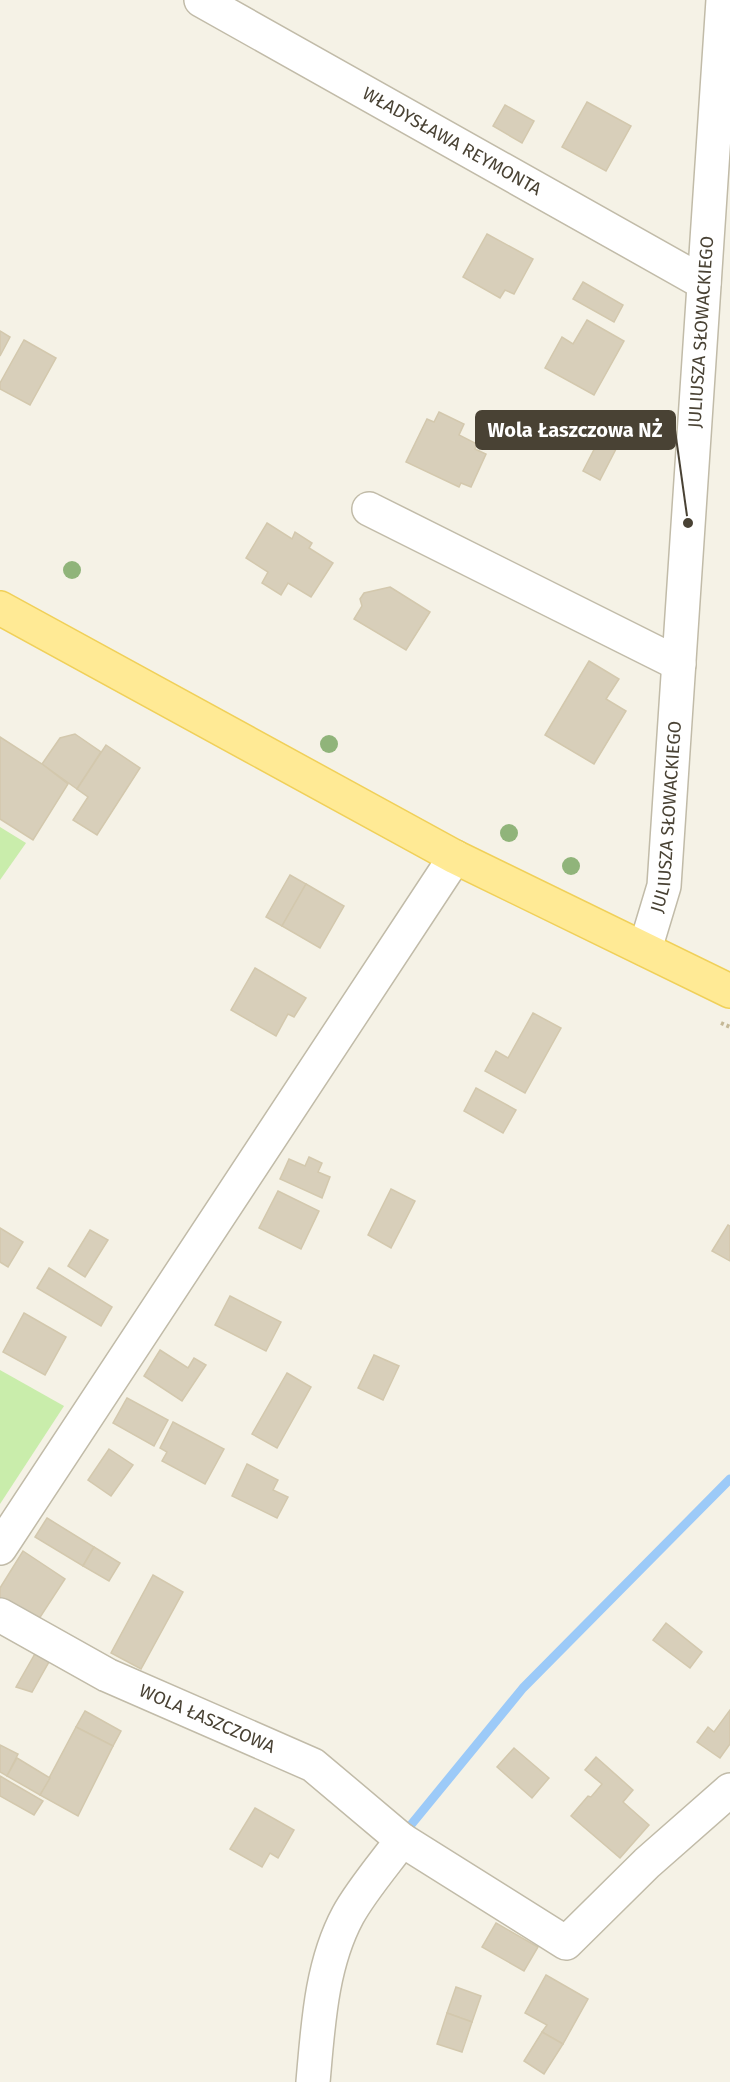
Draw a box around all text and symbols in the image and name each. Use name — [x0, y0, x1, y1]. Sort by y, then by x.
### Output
street label: WŁADYSŁAWA REYMONTA — [359, 82, 546, 201]
street label: JULIUSZA SŁOWACKIEGO — [684, 235, 718, 429]
callout: Wola Łaszczowa NŻ — [476, 411, 675, 449]
text: Wola Łaszczowa NŻ — [487, 418, 663, 442]
street label: JULIUSZA SŁOWACKIEGO — [646, 720, 686, 915]
street label: WOLA ŁASZCZOWA — [136, 1679, 279, 1758]

